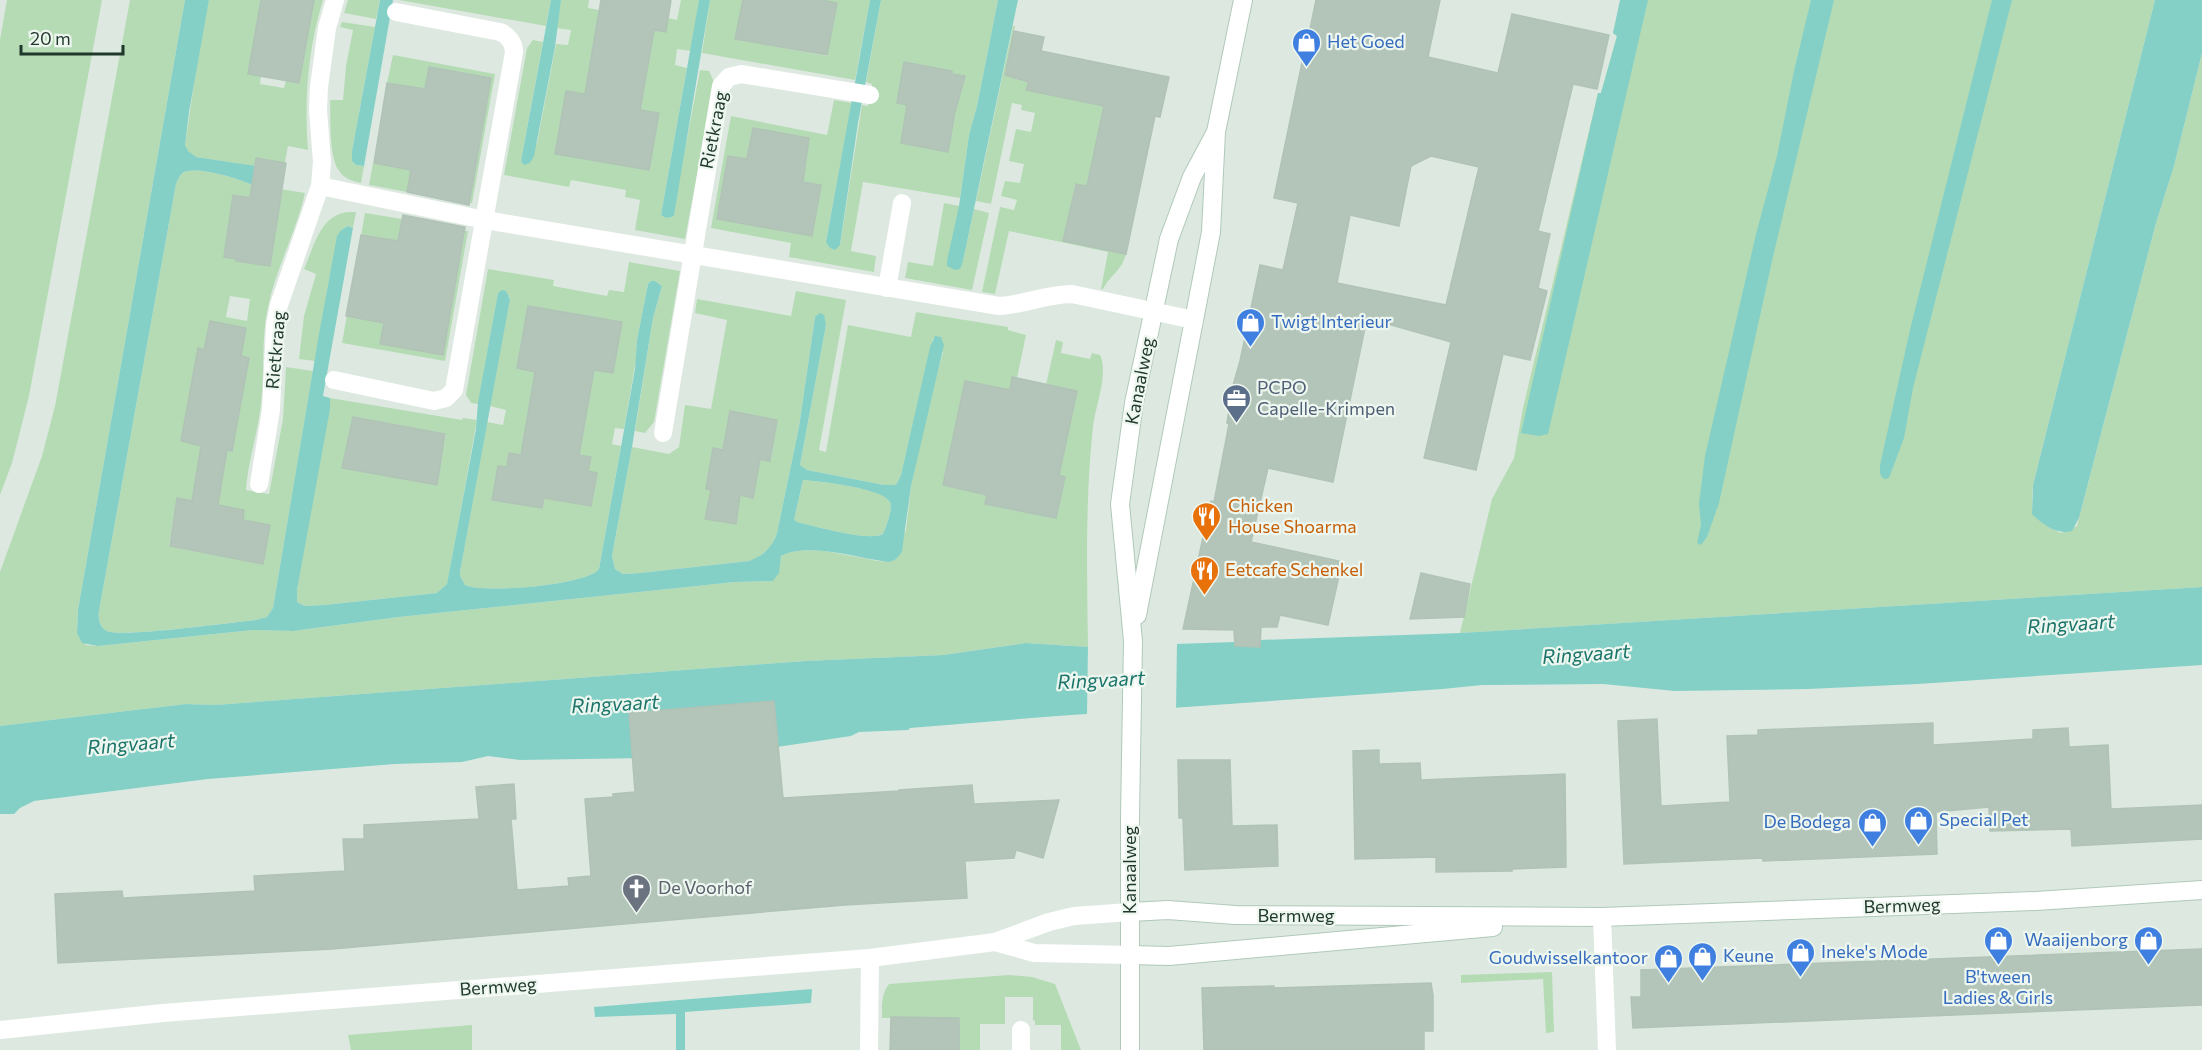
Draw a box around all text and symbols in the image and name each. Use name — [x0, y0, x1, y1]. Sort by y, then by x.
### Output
scale bar — [21, 18, 123, 56]
shop icon: Het Goed — [1290, 26, 1322, 68]
text: 20 m — [30, 27, 71, 49]
place label: Het Goed — [1327, 30, 1405, 52]
street label: Rietkraag — [695, 89, 731, 171]
shop icon: Twigt Interieur — [1234, 306, 1266, 348]
street label: Rietkraag — [261, 309, 289, 390]
place label: Twigt Interieur — [1271, 310, 1392, 332]
street label: Kanaalweg — [1120, 335, 1158, 426]
place label: PCPO Capelle-Krimpen — [1257, 376, 1395, 419]
office icon: PCPO Capelle-Krimpen — [1220, 382, 1252, 424]
place label: Chicken House Shoarma — [1228, 494, 1357, 537]
restaurant icon: Chicken House Shoarma — [1191, 500, 1223, 542]
restaurant icon: Eetcafe Schenkel — [1188, 554, 1220, 596]
place label: Eetcafe Schenkel — [1225, 558, 1363, 580]
water label: Ringvaart — [2026, 608, 2116, 638]
water label: Ringvaart — [1541, 638, 1631, 668]
water label: Ringvaart — [1056, 665, 1146, 693]
water label: Ringvaart — [570, 689, 660, 717]
water label: Ringvaart — [86, 727, 177, 759]
shop icon: Special Pet — [1902, 804, 1934, 846]
shop icon: De Bodega — [1856, 806, 1888, 848]
place label: Special Pet — [1939, 808, 2028, 830]
place label: De Bodega — [1763, 810, 1851, 832]
street label: Kanaalweg — [1118, 825, 1140, 914]
church icon: De Voorhof — [621, 872, 653, 914]
place label: De Voorhof — [658, 876, 753, 898]
street label: Bermweg — [1863, 893, 1941, 917]
street label: Bermweg — [1257, 904, 1335, 926]
shop icon: B'tween Ladies & Girls — [1982, 924, 2014, 966]
shop icon: Waaijenborg — [2133, 924, 2165, 966]
place label: Waaijenborg — [2024, 928, 2128, 950]
shop icon: Ineke's Mode — [1784, 936, 1816, 978]
shop icon: Keune — [1686, 940, 1718, 982]
place label: Ineke's Mode — [1821, 940, 1928, 962]
shop icon: Goudwisselkantoor — [1653, 942, 1685, 984]
place label: Keune — [1723, 944, 1774, 966]
place label: Goudwisselkantoor — [1489, 946, 1648, 968]
place label: B'tween Ladies & Girls — [1943, 965, 2053, 1008]
street label: Bermweg — [459, 972, 537, 1000]

